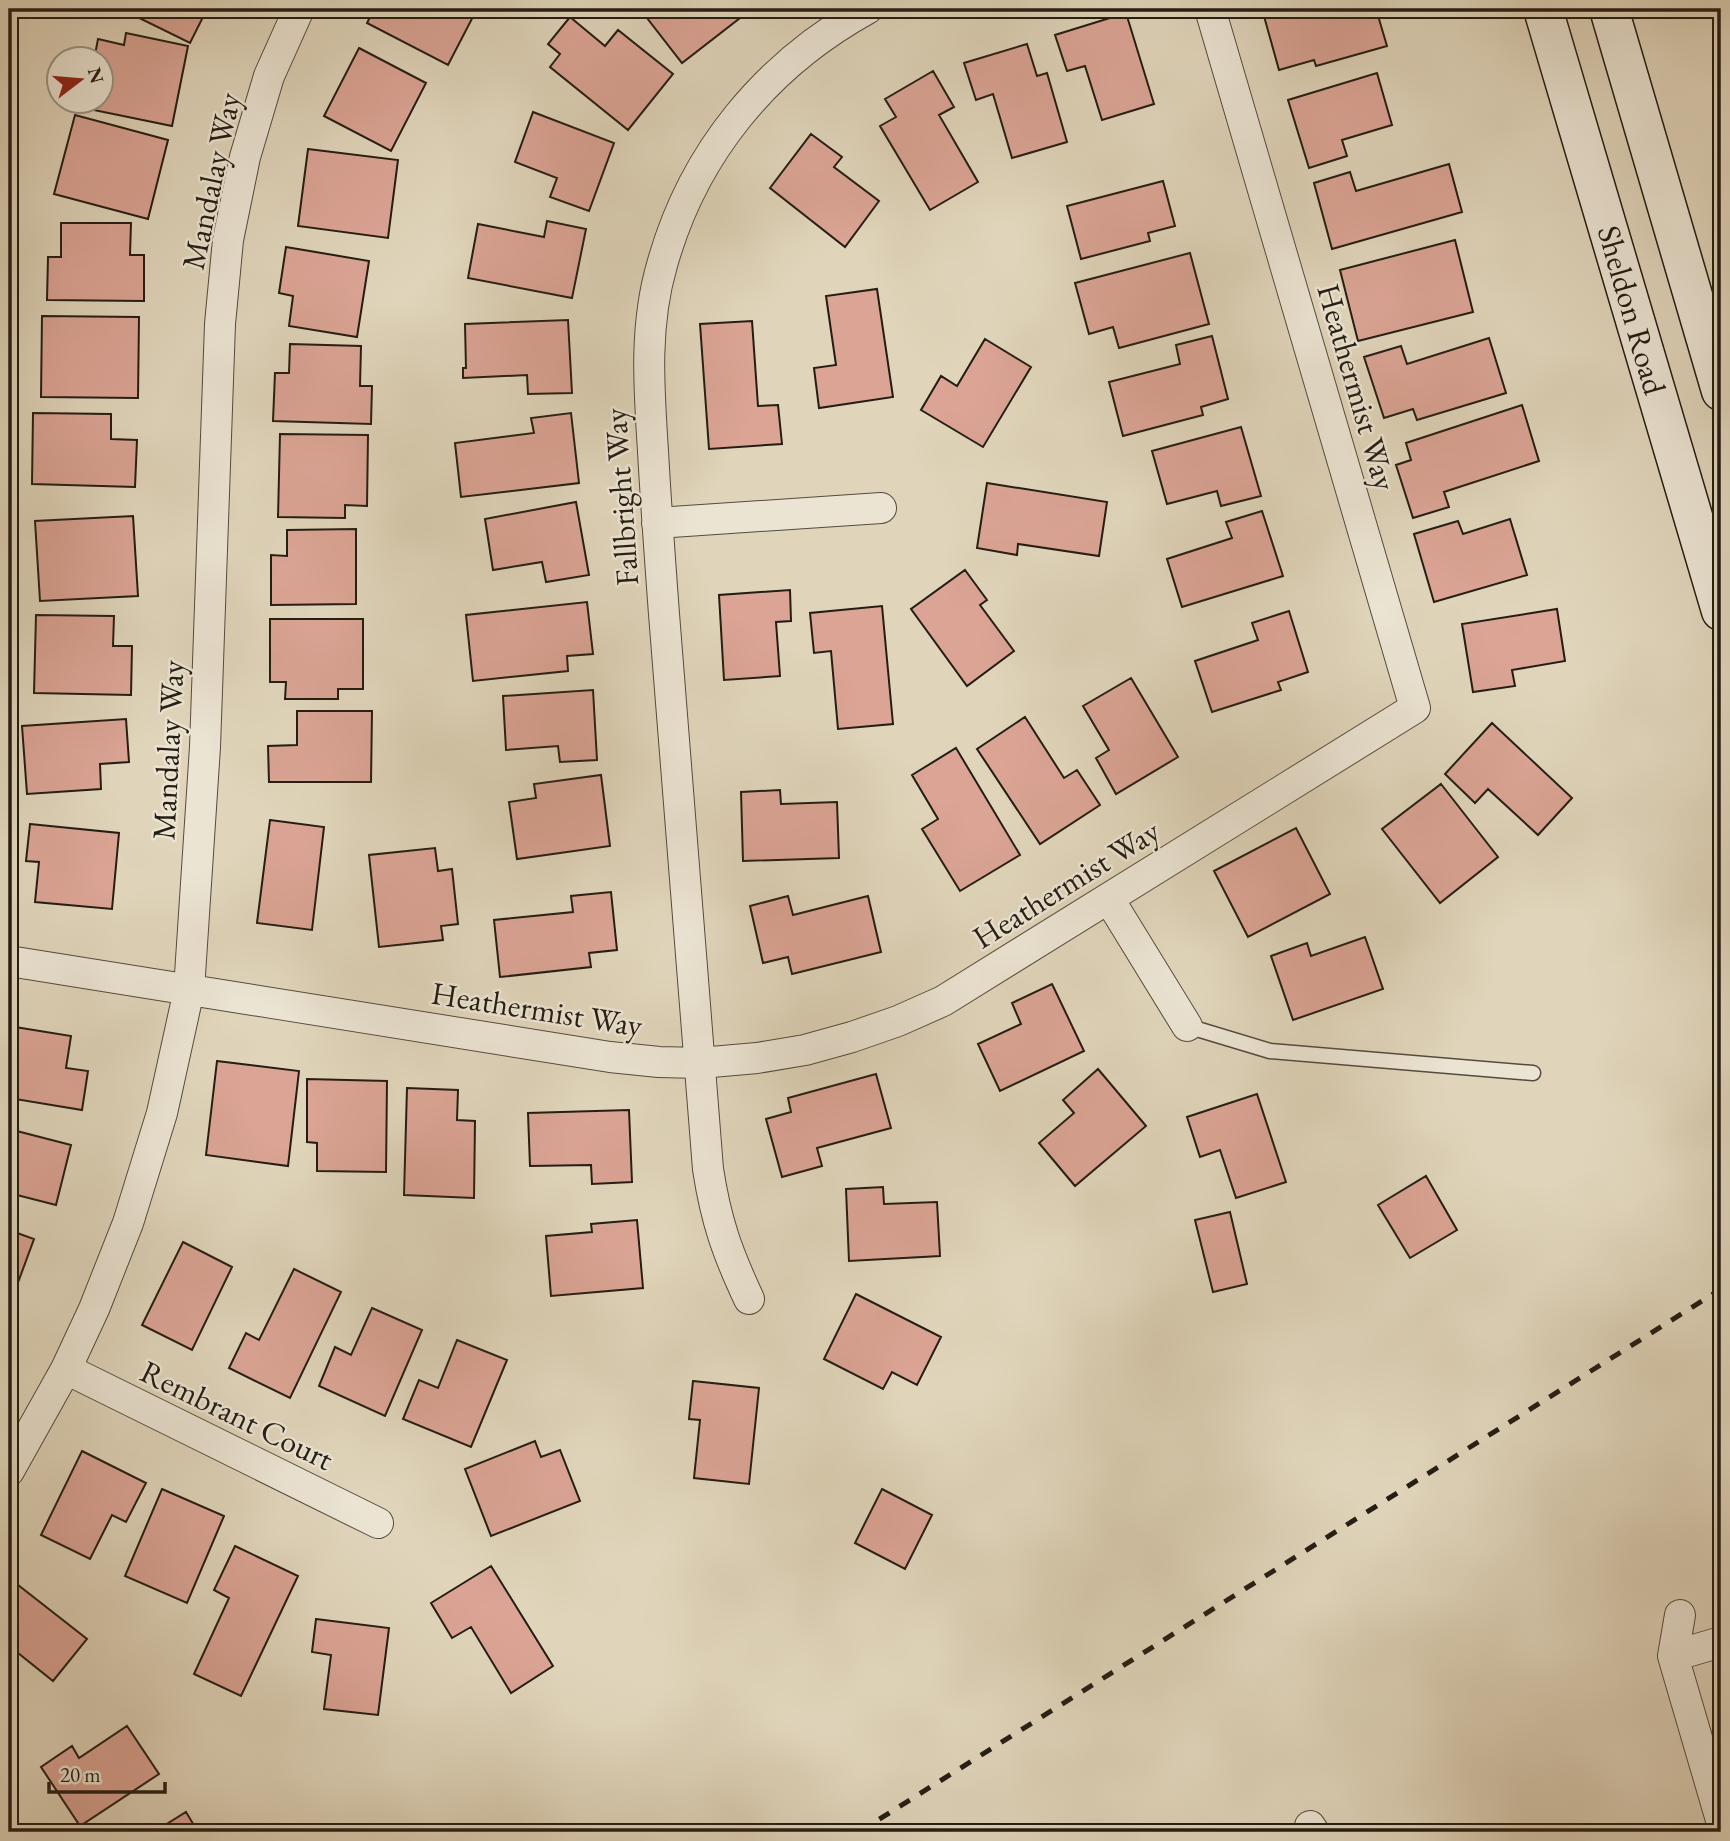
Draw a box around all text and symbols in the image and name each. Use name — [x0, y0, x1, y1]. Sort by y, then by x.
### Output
north arrow — [46, 46, 116, 116]
text: N — [82, 65, 110, 87]
street label: Mandalay Way — [172, 88, 250, 273]
street label: Sheldon Road — [1588, 221, 1676, 400]
street label: Heathermist Way — [1307, 279, 1407, 496]
street label: Fallbright Way — [594, 406, 648, 587]
street label: Mandalay Way — [142, 658, 194, 841]
street label: Heathermist Way — [965, 809, 1168, 958]
street label: Heathermist Way — [429, 972, 646, 1047]
street label: Rembrant Court — [134, 1350, 340, 1480]
scale bar — [49, 1750, 164, 1794]
text: 20 m — [60, 1761, 101, 1788]

